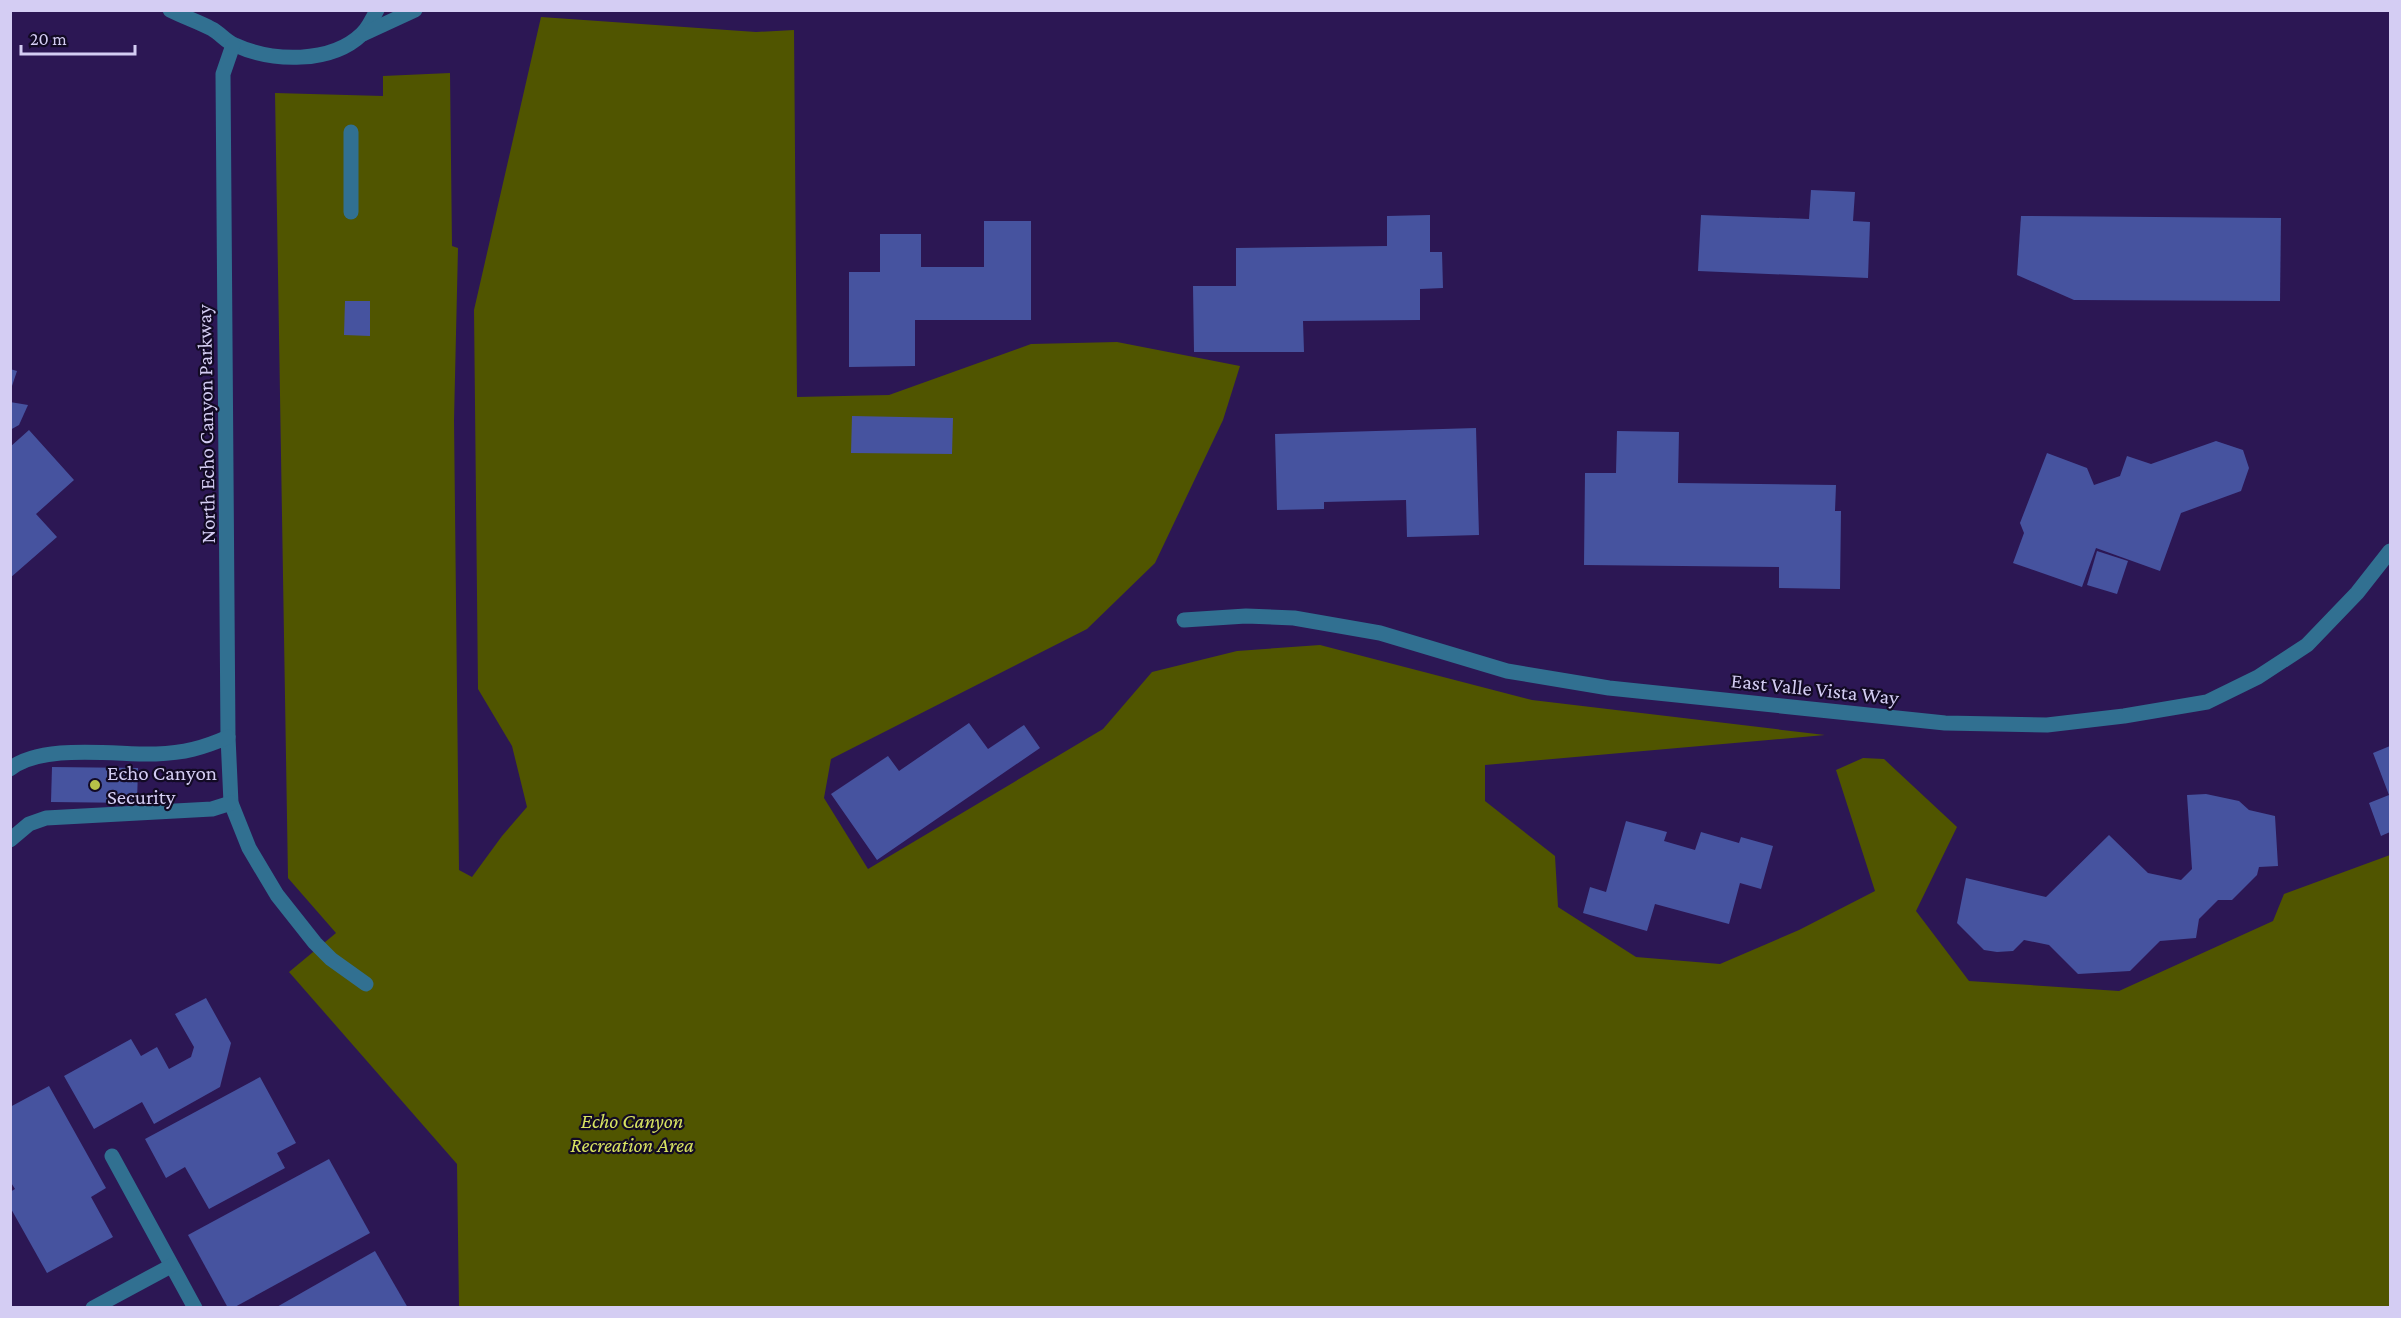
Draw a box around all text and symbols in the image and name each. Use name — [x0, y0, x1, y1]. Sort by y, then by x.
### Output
scale bar — [21, 18, 135, 56]
text: 20 m — [30, 29, 67, 49]
street label: North Echo Canyon Parkway — [192, 304, 220, 544]
street label: East Valle Vista Way — [1730, 668, 1900, 710]
place label: Echo Canyon Security — [107, 761, 217, 809]
marker: Echo Canyon Security — [88, 778, 102, 792]
park label: Echo Canyon Recreation Area — [570, 1109, 694, 1157]

